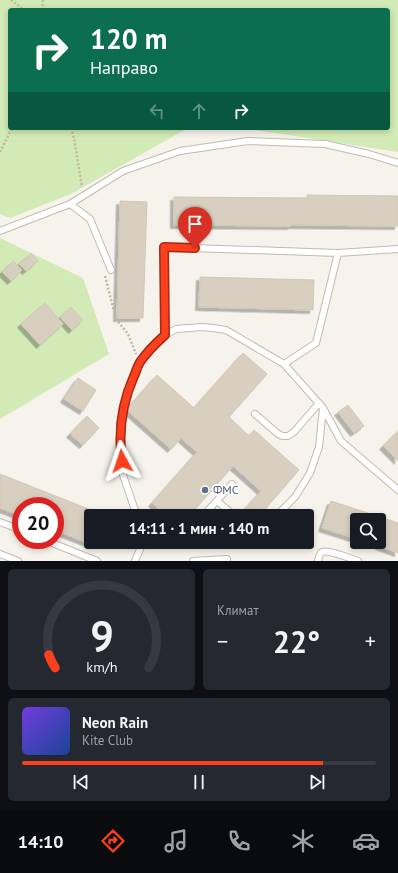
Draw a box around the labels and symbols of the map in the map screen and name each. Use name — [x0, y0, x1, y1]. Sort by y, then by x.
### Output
pin — [178, 207, 212, 248]
position arrow — [101, 440, 143, 482]
place label: ФМС — [213, 482, 239, 497]
marker: ФМС — [200, 485, 210, 495]
speed limit sign: 20 — [12, 497, 64, 549]

